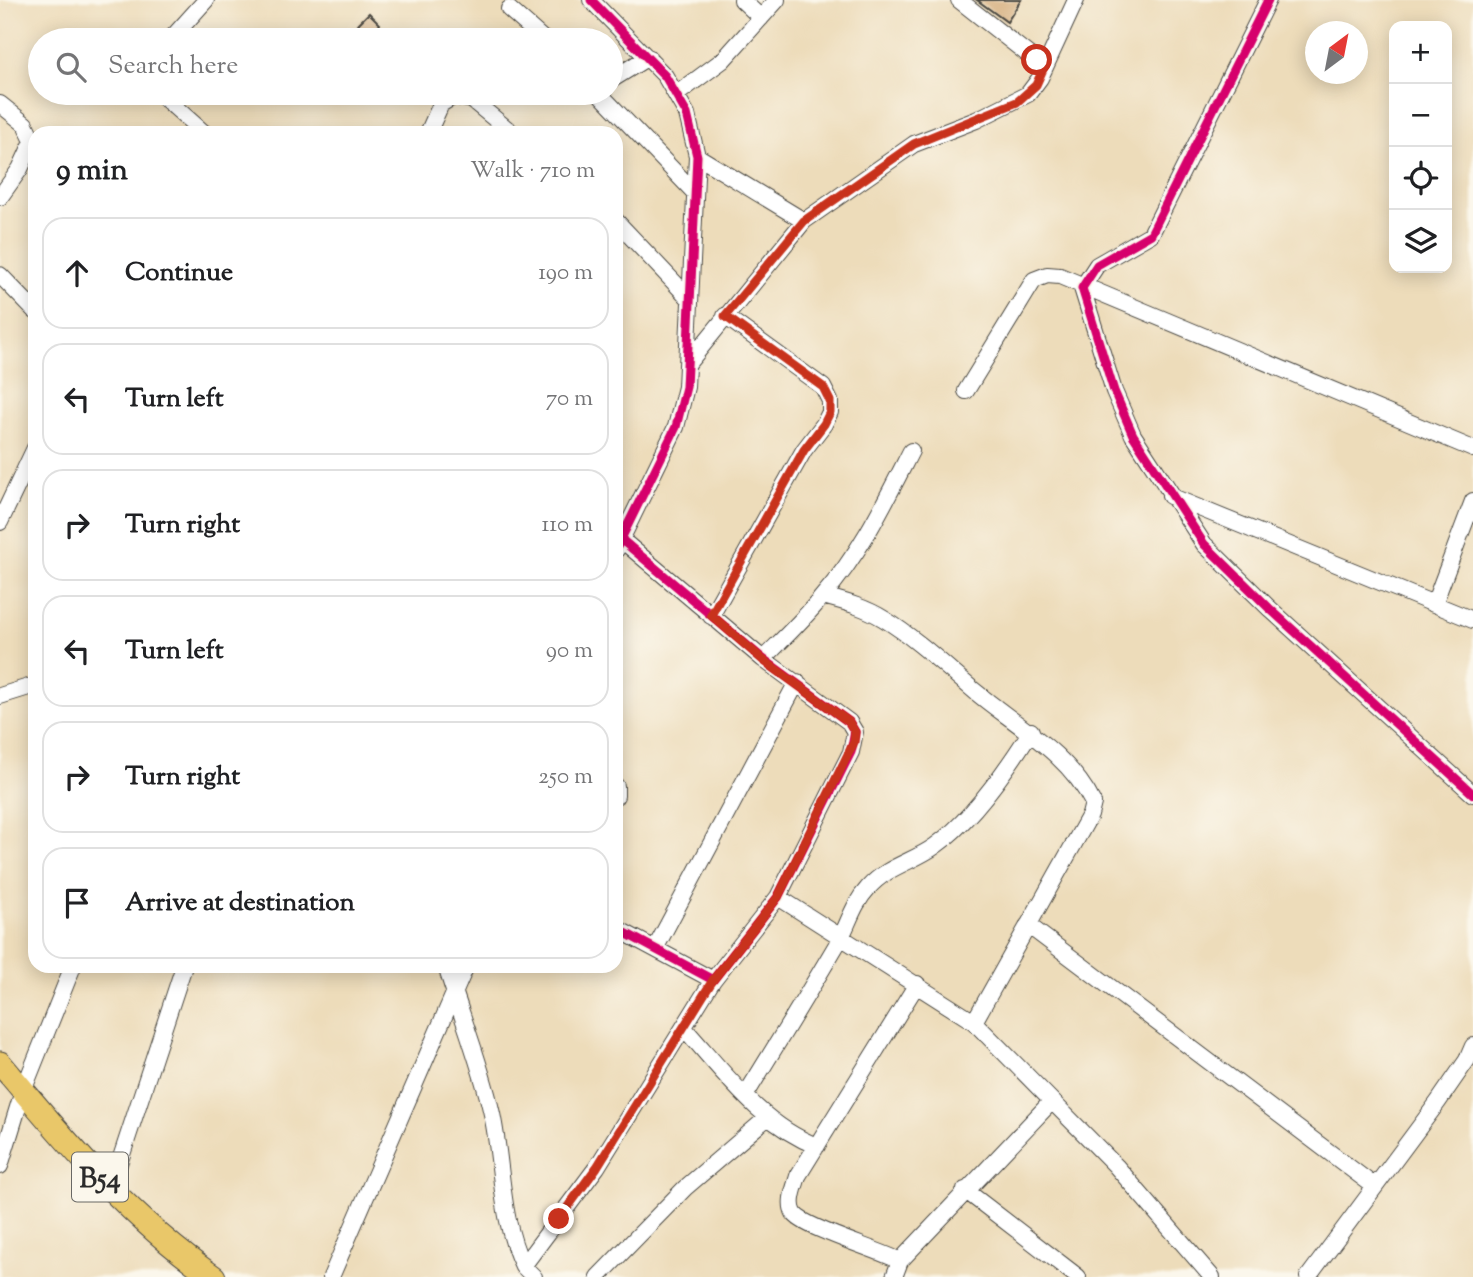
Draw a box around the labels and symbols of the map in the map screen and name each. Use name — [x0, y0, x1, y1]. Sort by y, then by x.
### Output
north arrow — [1305, 21, 1368, 84]
route start — [1021, 44, 1052, 75]
road number: B54 — [72, 1152, 128, 1202]
route end — [543, 1203, 574, 1234]

